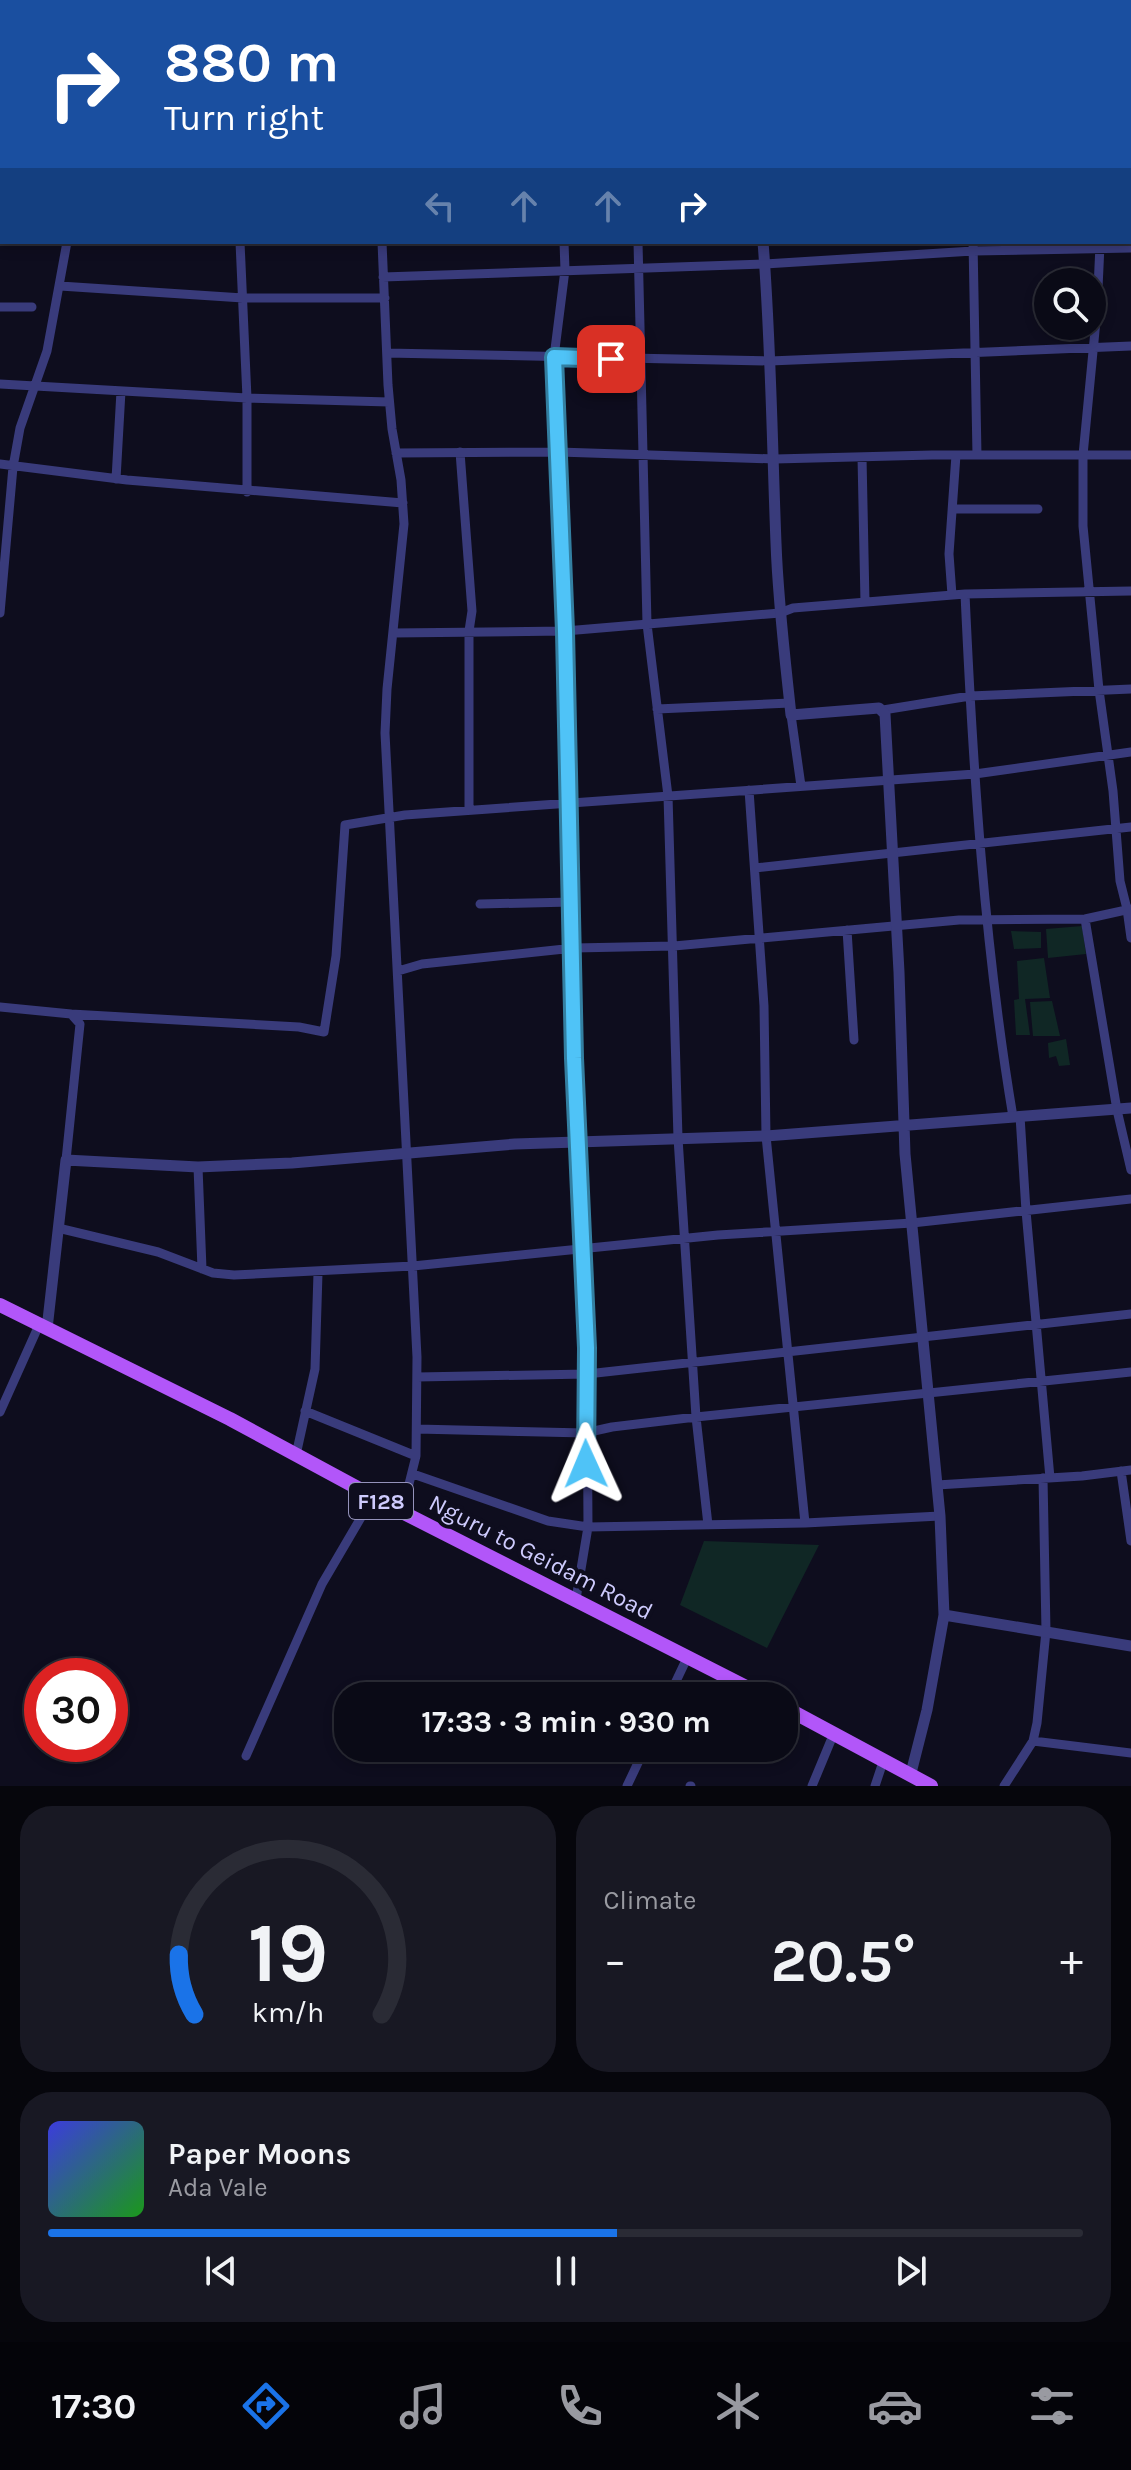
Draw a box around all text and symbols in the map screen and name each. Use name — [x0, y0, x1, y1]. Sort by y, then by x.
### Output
text: 880 m — [164, 30, 339, 95]
icon: right — [32, 32, 136, 136]
text: Turn right — [164, 97, 324, 139]
icon: left — [418, 184, 462, 228]
icon: ahead — [502, 184, 546, 228]
icon: ahead — [586, 184, 630, 228]
icon: right — [670, 184, 714, 228]
map controls — [1034, 268, 1106, 340]
button: search — [1034, 268, 1106, 340]
pin — [577, 325, 645, 393]
icon: arrive — [589, 337, 633, 381]
position arrow — [544, 1422, 628, 1506]
road number: F128 — [349, 1483, 413, 1519]
street label: Nguru to Geidam Road — [425, 1488, 657, 1626]
speed limit sign: 30 — [24, 1658, 128, 1762]
text: 17:33 · 3 min · 930 m — [421, 1704, 711, 1740]
text: Climate — [604, 1885, 696, 1916]
text: 19 — [248, 1905, 328, 2002]
text: 20.5° — [771, 1926, 916, 1996]
text: − — [604, 1935, 627, 1986]
text: + — [1060, 1935, 1083, 1986]
text: km/h — [252, 1996, 324, 2029]
text: Paper Moons — [168, 2136, 351, 2172]
text: Ada Vale — [168, 2172, 268, 2203]
icon: previous — [199, 2249, 243, 2293]
icon: pause — [544, 2249, 588, 2293]
icon: next — [889, 2249, 933, 2293]
icon: directions — [238, 2378, 294, 2434]
icon: music — [395, 2378, 451, 2434]
icon: phone — [552, 2378, 608, 2434]
icon: climate — [710, 2378, 766, 2434]
icon: car — [867, 2378, 923, 2434]
icon: filters — [1024, 2378, 1080, 2434]
text: 17:30 — [51, 2385, 136, 2427]

